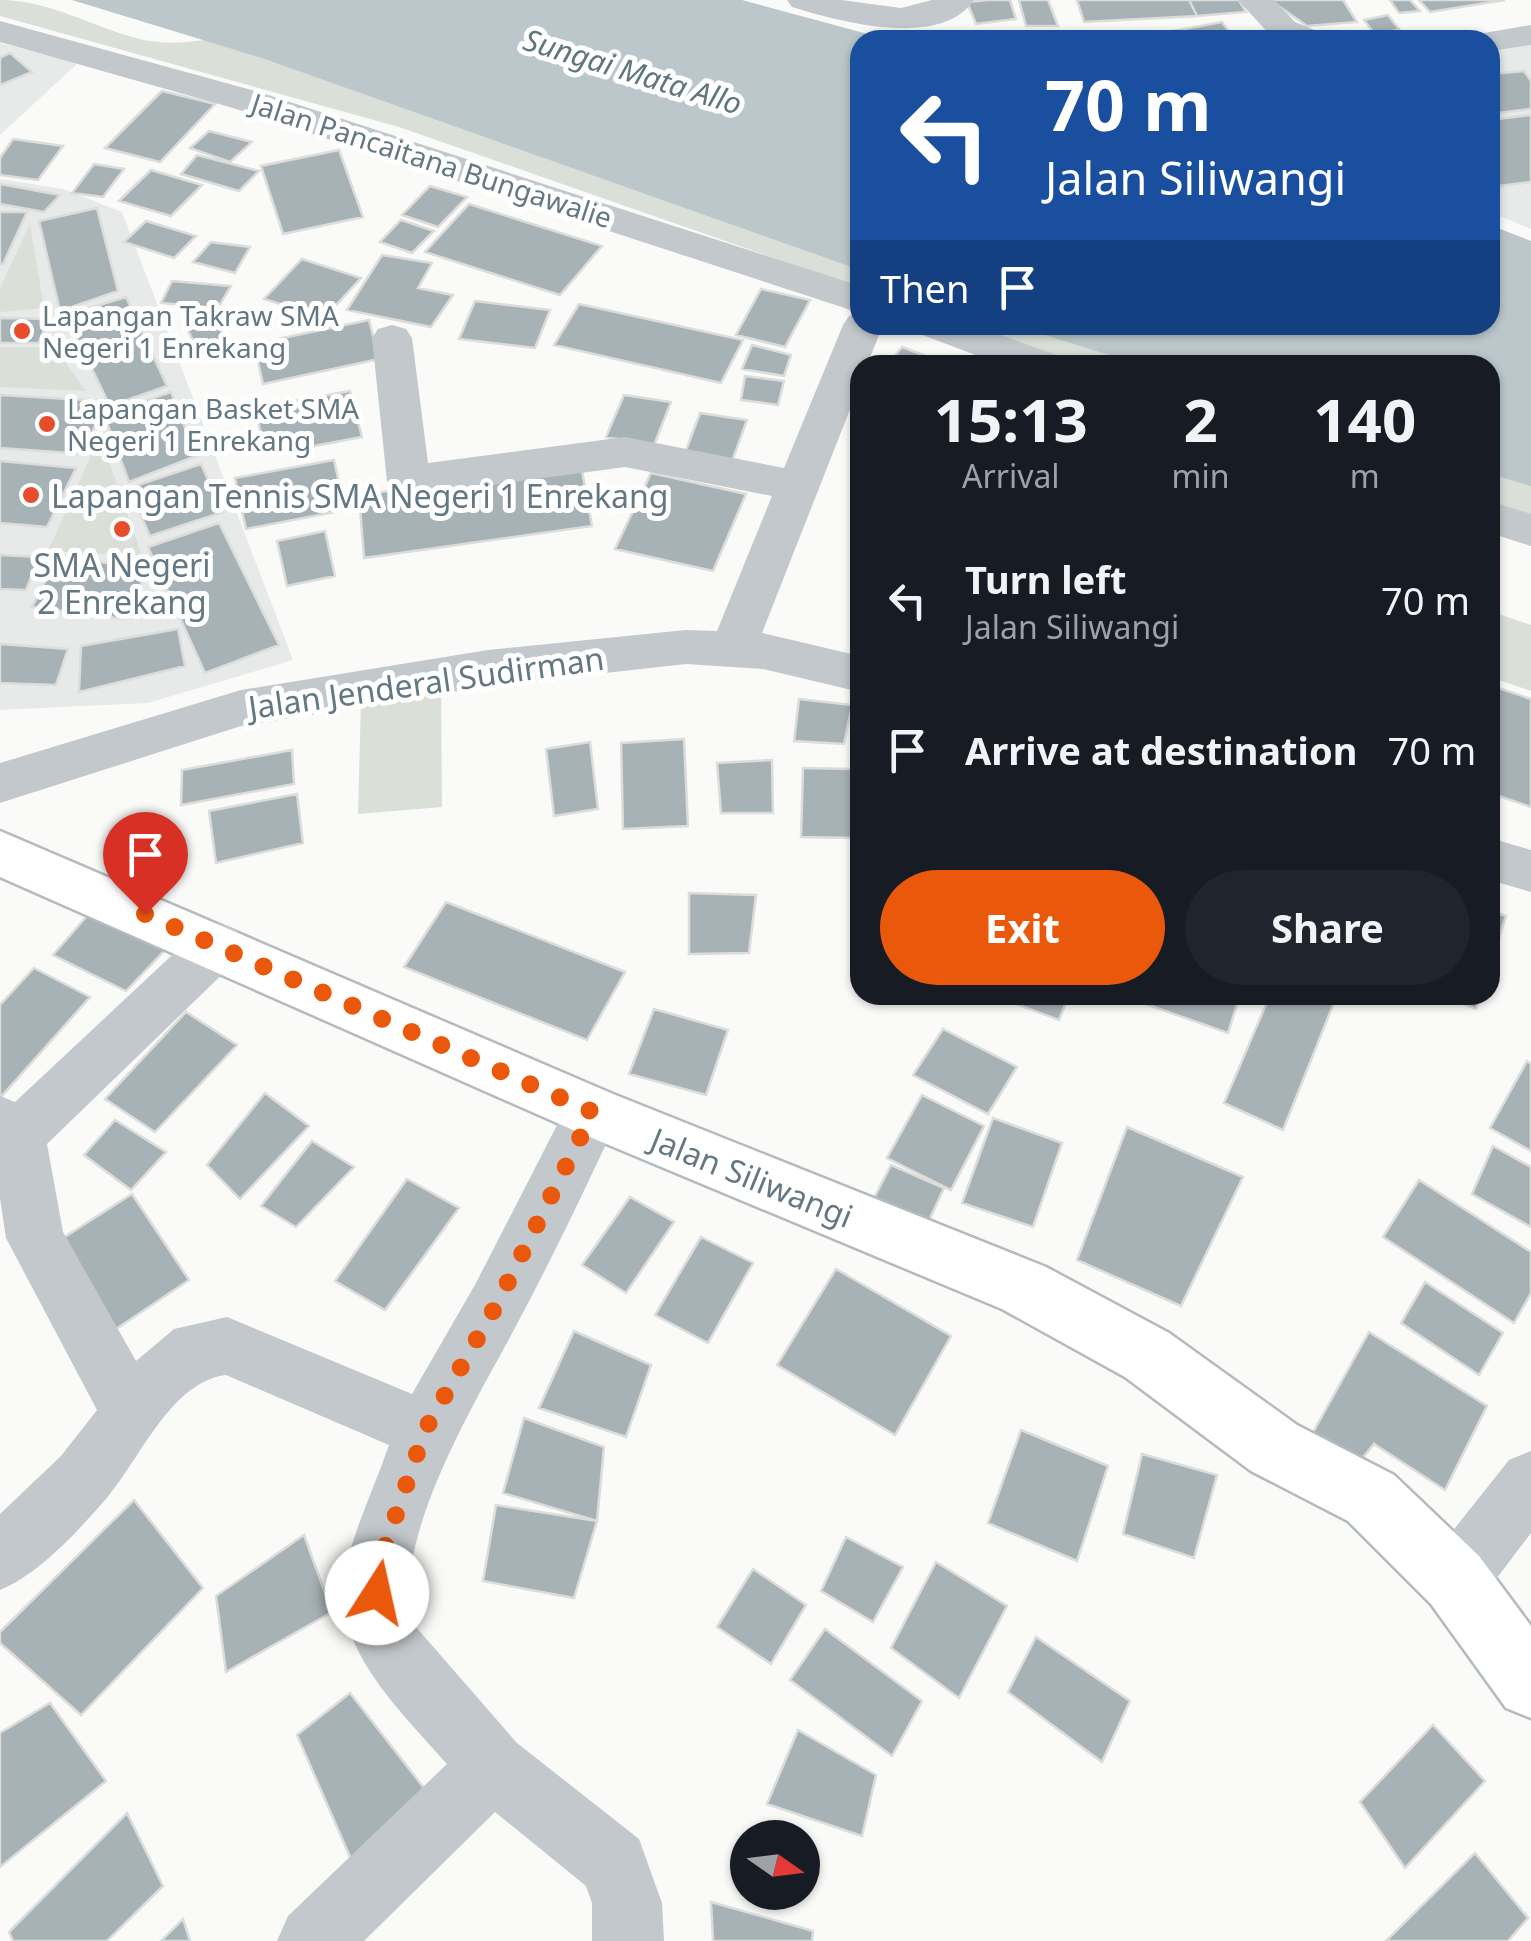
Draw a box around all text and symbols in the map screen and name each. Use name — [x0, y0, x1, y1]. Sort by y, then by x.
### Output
water label: Sungai Mata Allo — [519, 18, 747, 124]
text: 70 m — [1045, 56, 1212, 152]
icon: left — [880, 70, 1010, 200]
street label: Jalan Pancaitana Bungawalie — [244, 83, 617, 236]
text: Jalan Siliwangi — [1045, 147, 1346, 208]
icon: arrive — [990, 260, 1045, 315]
text: Then — [880, 262, 970, 314]
place label: Lapangan Takraw SMA Negeri 1 Enrekang — [42, 296, 339, 366]
marker: Lapangan Takraw SMA Negeri 1 Enrekang — [11, 320, 33, 342]
text: 15:13 — [934, 378, 1088, 460]
text: 2 — [1183, 378, 1218, 460]
text: 140 — [1313, 378, 1416, 460]
place label: Lapangan Basket SMA Negeri 1 Enrekang — [67, 389, 359, 459]
marker: Lapangan Basket SMA Negeri 1 Enrekang — [36, 413, 58, 435]
text: Arrival — [962, 454, 1060, 497]
text: min — [1172, 454, 1230, 497]
text: m — [1350, 454, 1380, 497]
place label: Lapangan Tennis SMA Negeri 1 Enrekang — [51, 474, 668, 517]
marker: Lapangan Tennis SMA Negeri 1 Enrekang — [20, 484, 42, 506]
marker: SMA Negeri 2 Enrekang — [111, 518, 133, 540]
place label: SMA Negeri 2 Enrekang — [34, 543, 210, 623]
text: Turn left — [965, 553, 1127, 605]
icon: left — [880, 573, 935, 628]
text: 70 m — [1381, 574, 1470, 626]
text: Jalan Siliwangi — [965, 605, 1179, 648]
street label: Jalan Jenderal Sudirman — [243, 636, 607, 729]
icon: arrive — [880, 723, 935, 778]
text: Arrive at destination — [965, 724, 1357, 776]
text: 70 m — [1387, 724, 1476, 776]
pin — [103, 812, 188, 915]
icon: arrive — [118, 827, 173, 882]
button: Exit — [880, 870, 1165, 985]
button: Share — [1185, 870, 1470, 985]
street label: Jalan Siliwangi — [642, 1116, 859, 1237]
position arrow — [325, 1541, 429, 1645]
north arrow — [730, 1820, 820, 1910]
map controls — [730, 1820, 820, 1910]

